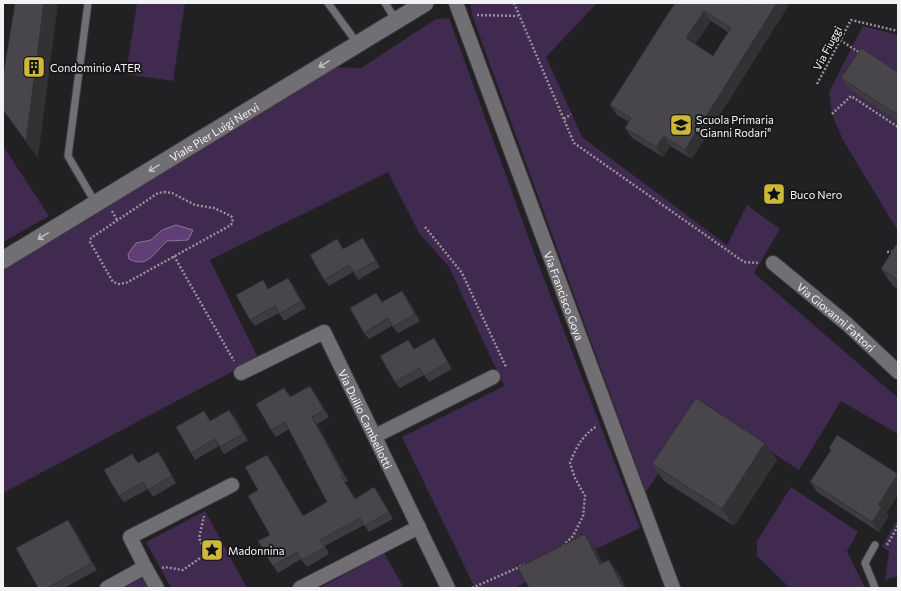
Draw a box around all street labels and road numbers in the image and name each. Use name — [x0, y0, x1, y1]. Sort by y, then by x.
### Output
street label: Via Fiuggi — [810, 23, 844, 72]
street label: Viale Pier Luigi Nervi — [167, 99, 261, 164]
street label: Via Francisco Goya — [542, 249, 587, 342]
street label: Via Giovanni Fattori — [795, 279, 878, 354]
street label: Via Duilio Cambellotti — [336, 367, 396, 471]

